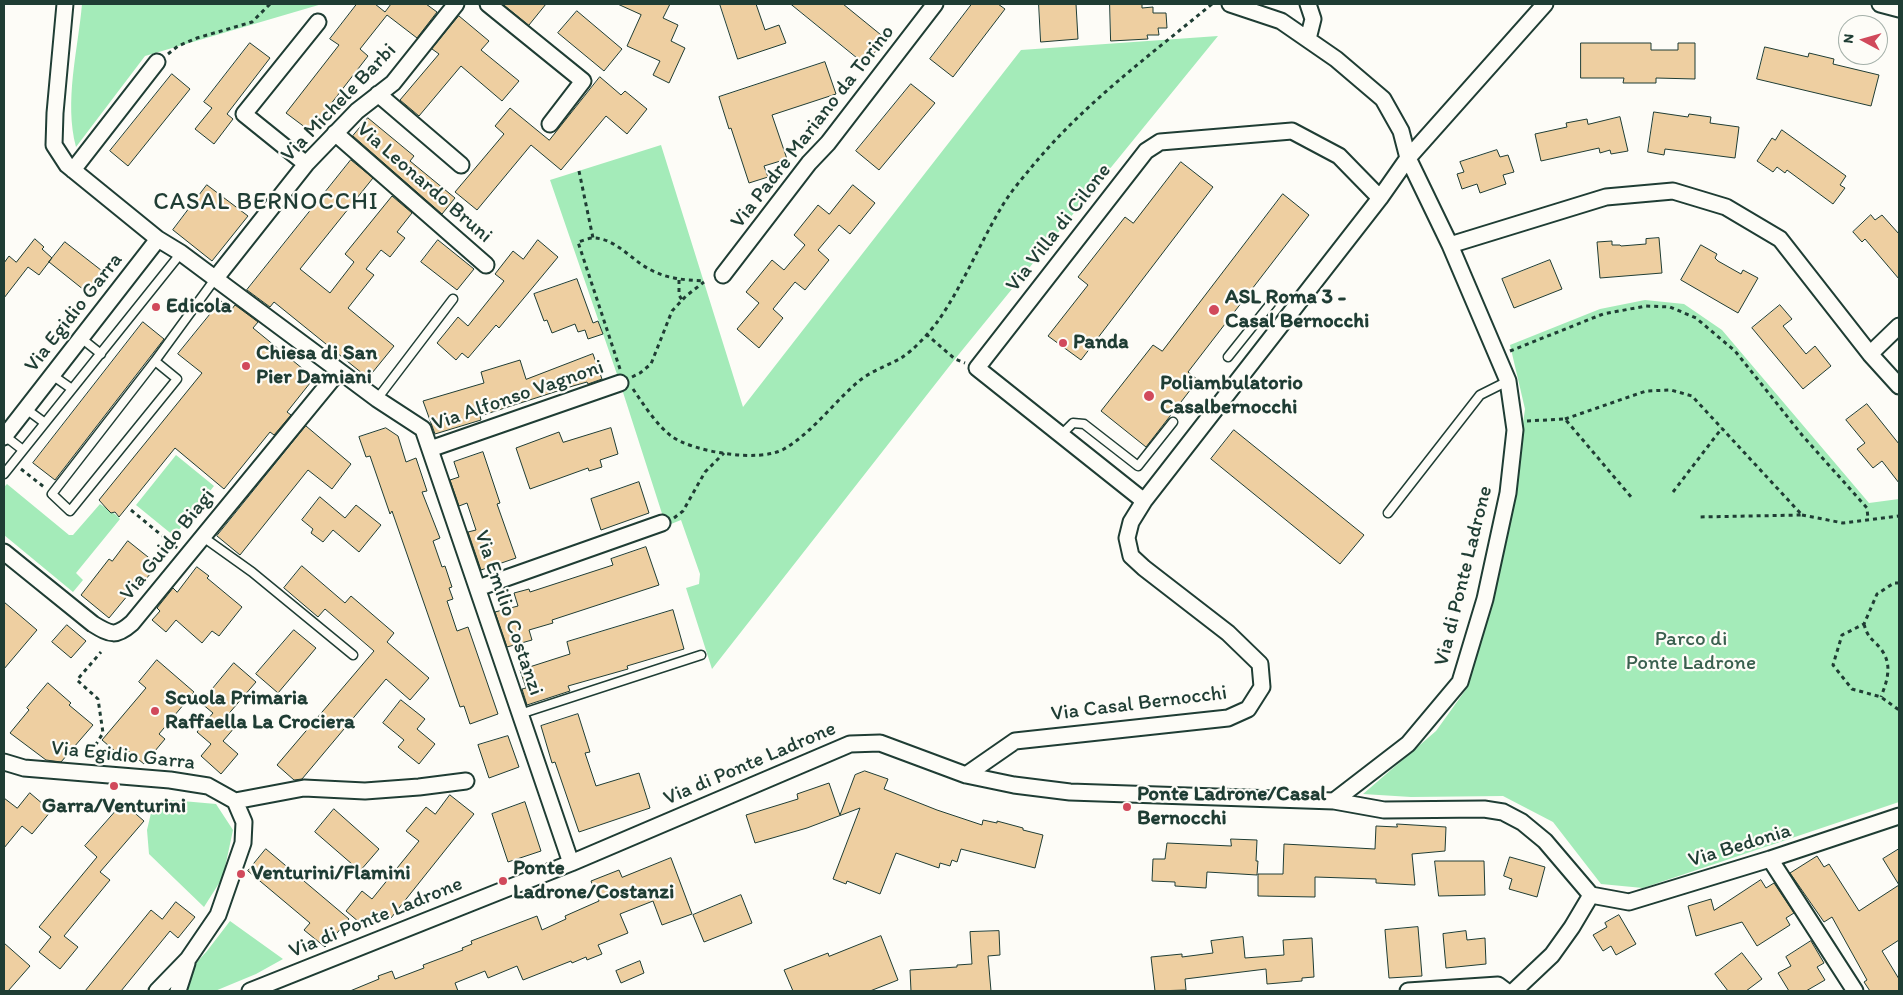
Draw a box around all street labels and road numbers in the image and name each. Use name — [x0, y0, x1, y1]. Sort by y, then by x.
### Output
street label: Via Padre Mariano da Torino — [726, 20, 900, 234]
street label: Via Michele Barbi — [276, 38, 402, 168]
street label: Via Leonardo Bruni — [351, 117, 497, 249]
street label: Via Villa di Cilone — [1001, 159, 1117, 297]
street label: Via Egidio Garra — [20, 248, 128, 378]
street label: Via Alfonso Vagnoni — [429, 355, 607, 437]
street label: Via di Ponte Ladrone — [1429, 483, 1499, 669]
street label: Via Guido Biagi — [115, 484, 221, 606]
street label: Via Emilio Costanzi — [468, 527, 548, 699]
street label: Via Casal Bernocchi — [1050, 681, 1228, 727]
street label: Via di Ponte Ladrone — [660, 716, 840, 812]
street label: Via Egidio Garra — [50, 736, 196, 776]
street label: Via Bedonia — [1686, 818, 1794, 874]
street label: Via di Ponte Ladrone — [286, 872, 466, 964]

